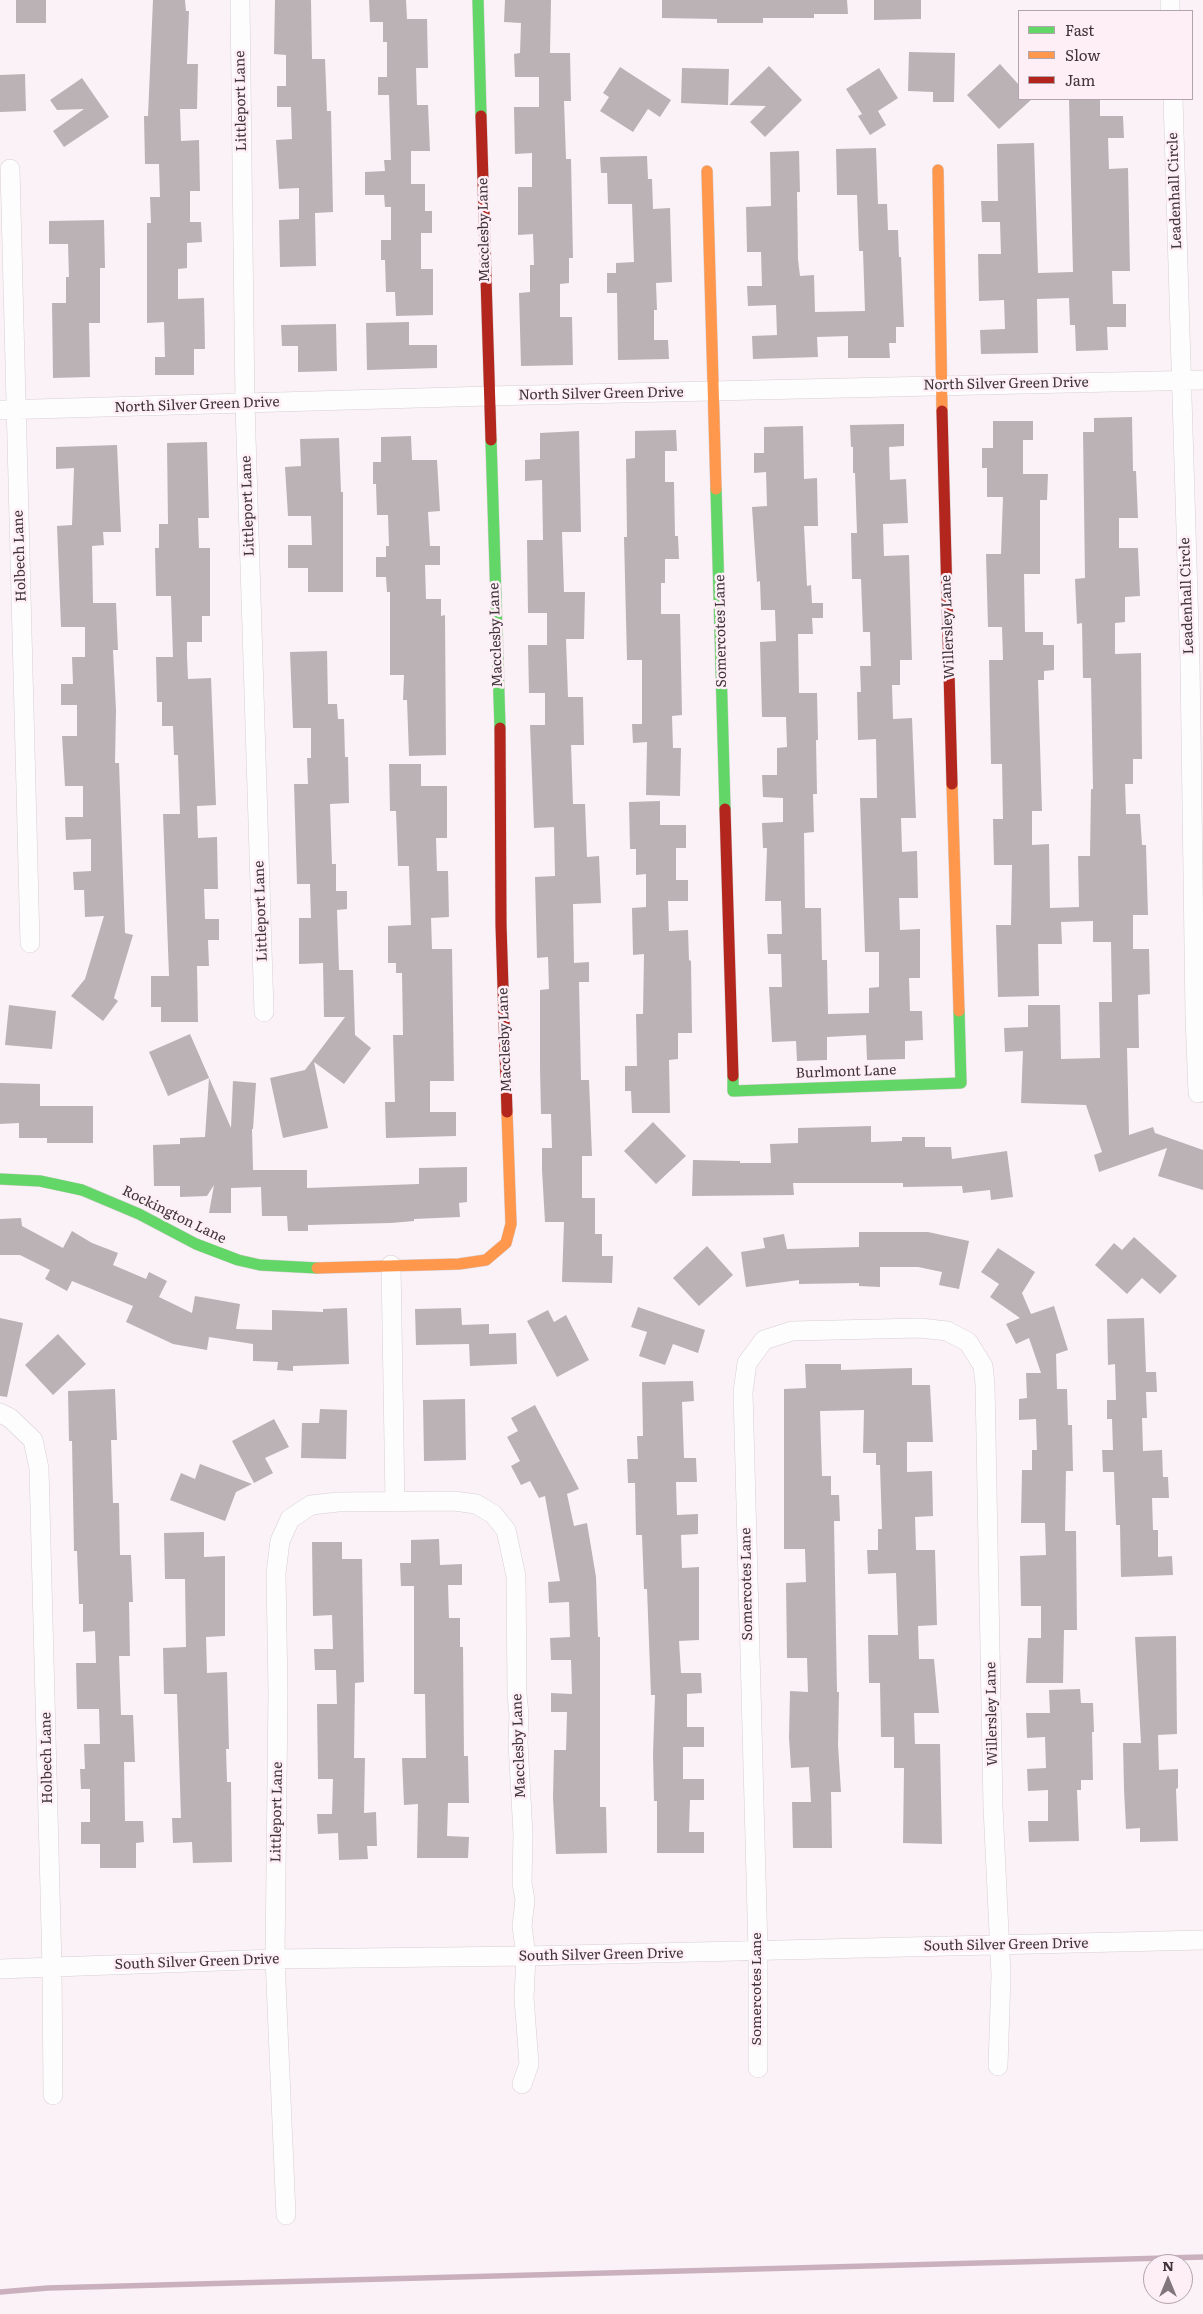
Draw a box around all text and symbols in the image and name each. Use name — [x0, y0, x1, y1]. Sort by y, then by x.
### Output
legend — [1018, 10, 1193, 100]
text: Fast — [1065, 18, 1094, 41]
text: Slow — [1065, 43, 1100, 66]
street label: Littleport Lane — [232, 51, 250, 151]
text: Jam — [1065, 68, 1095, 91]
street label: Leadenhall Circle — [1165, 132, 1185, 250]
street label: Macclesby Lane — [475, 178, 493, 282]
street label: North Silver Green Drive — [923, 374, 1089, 394]
street label: North Silver Green Drive — [518, 384, 684, 404]
street label: North Silver Green Drive — [114, 394, 280, 416]
street label: Littleport Lane — [238, 455, 258, 557]
street label: Holbech Lane — [10, 510, 30, 602]
street label: Leadenhall Circle — [1177, 537, 1197, 655]
street label: Somercotes Lane — [712, 574, 730, 688]
street label: Willersley Lane — [938, 575, 958, 679]
street label: Macclesby Lane — [486, 582, 506, 688]
street label: Littleport Lane — [251, 860, 271, 962]
street label: Macclesby Lane — [495, 987, 515, 1093]
street label: Burlmont Lane — [795, 1062, 897, 1082]
street label: Rockington Lane — [119, 1183, 229, 1247]
street label: Somercotes Lane — [738, 1527, 756, 1641]
street label: Willersley Lane — [983, 1662, 1001, 1766]
street label: Macclesby Lane — [509, 1693, 529, 1799]
street label: Holbech Lane — [38, 1712, 56, 1804]
street label: Littleport Lane — [268, 1762, 286, 1862]
street label: Somercotes Lane — [749, 1933, 765, 2045]
street label: South Silver Green Drive — [924, 1935, 1088, 1955]
street label: South Silver Green Drive — [519, 1945, 683, 1965]
street label: South Silver Green Drive — [114, 1951, 280, 1973]
north arrow — [1143, 2254, 1193, 2304]
text: N — [1162, 2255, 1174, 2275]

